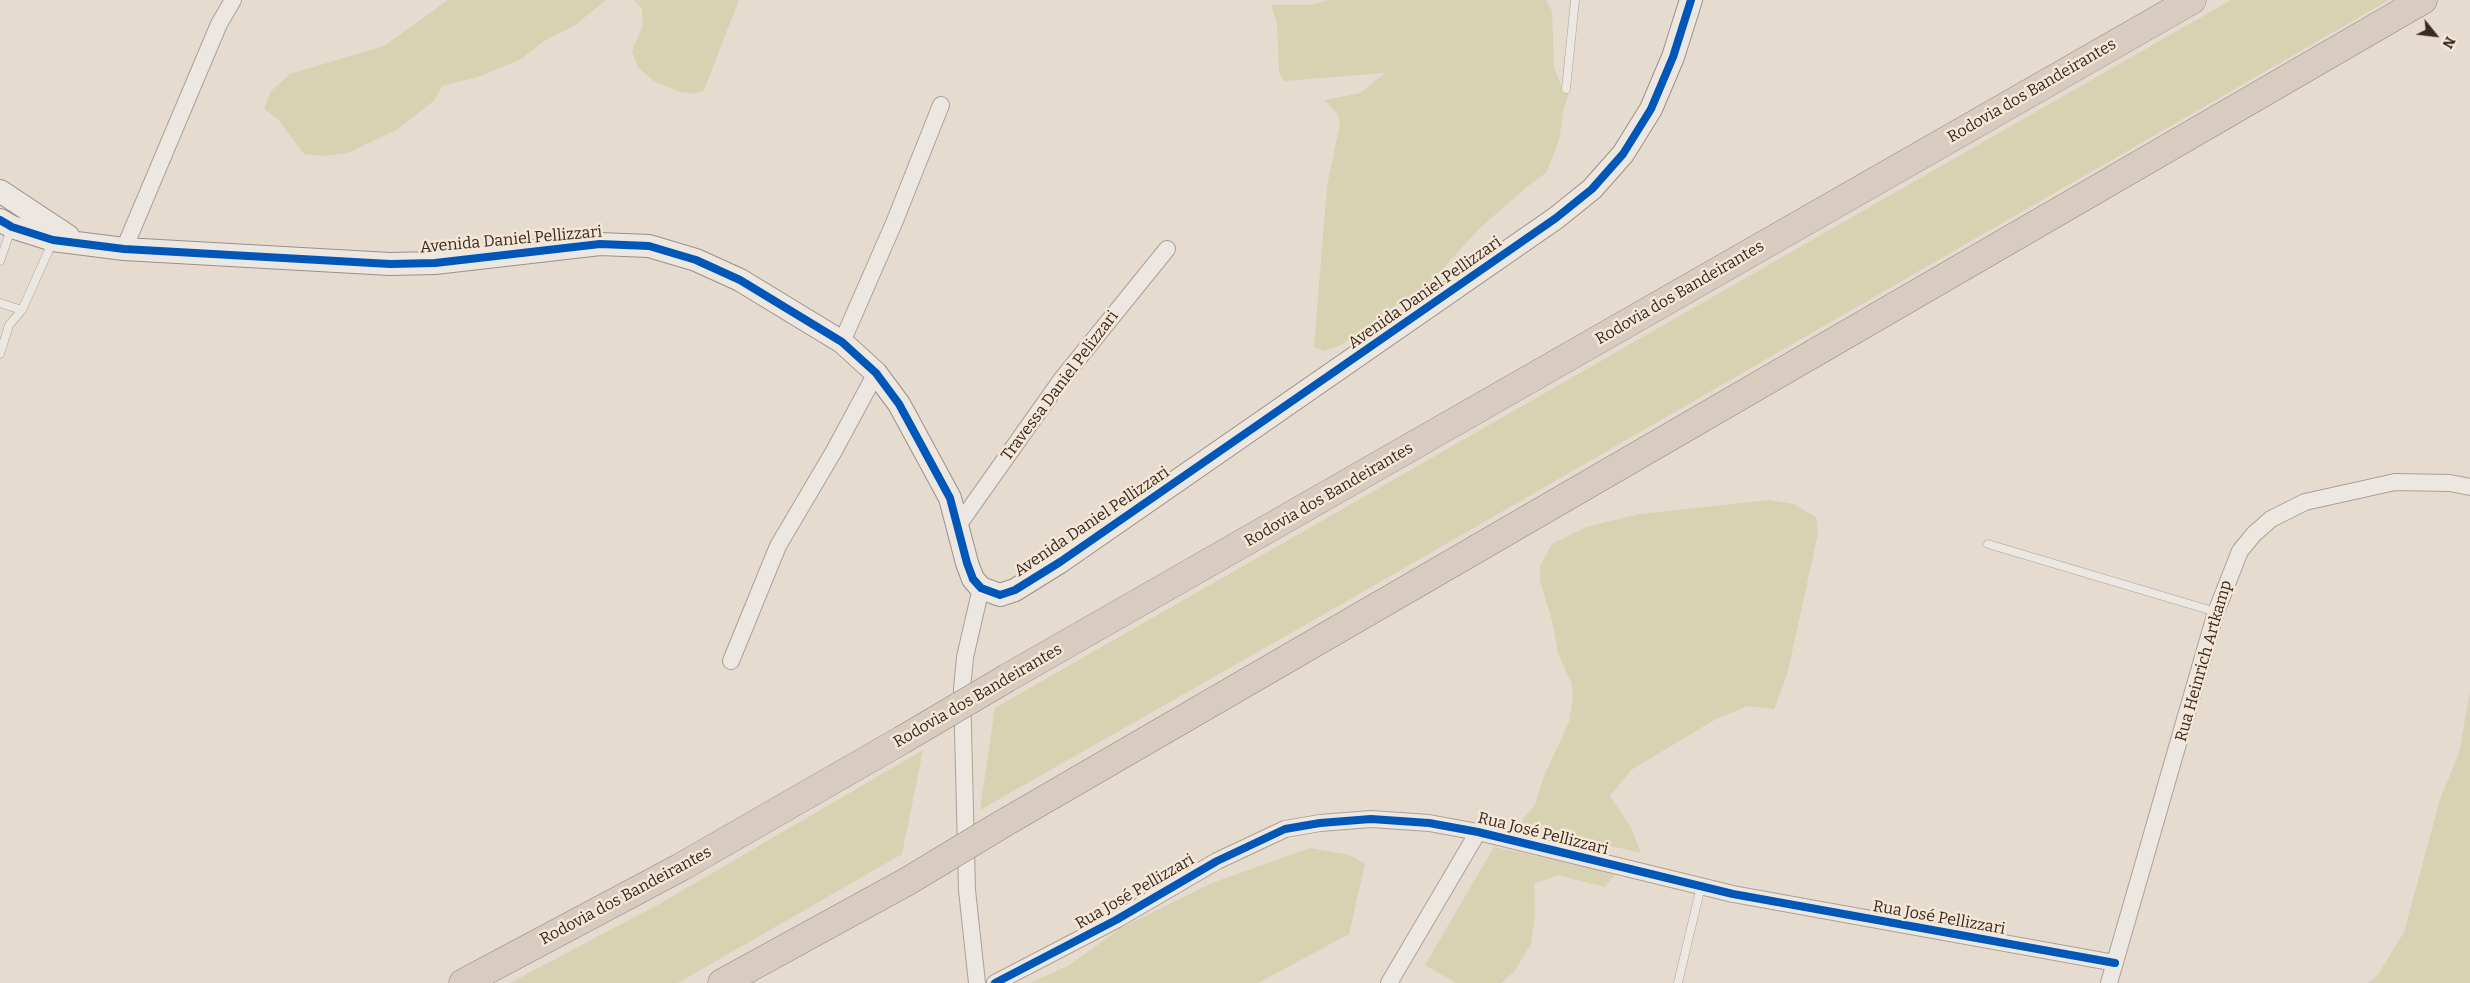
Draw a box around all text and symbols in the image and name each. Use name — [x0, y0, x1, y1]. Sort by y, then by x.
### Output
north arrow — [2410, 10, 2460, 60]
text: N — [2439, 34, 2459, 51]
street label: Rodovia dos Bandeirantes — [1944, 35, 2120, 147]
street label: Avenida Daniel Pellizzari — [419, 222, 603, 258]
street label: Avenida Daniel Pellizzari — [1345, 233, 1505, 353]
street label: Rodovia dos Bandeirantes — [1592, 237, 1768, 349]
street label: Travessa Daniel Pelizzari — [997, 307, 1123, 465]
street label: Rodovia dos Bandeirantes — [1241, 439, 1417, 551]
street label: Avenida Daniel Pellizzari — [1011, 463, 1173, 581]
street label: Rua Heinrich Artkamp — [2172, 578, 2236, 744]
street label: Rodovia dos Bandeirantes — [890, 640, 1066, 752]
street label: Rua José Pellizzari — [1476, 808, 1610, 860]
street label: Rodovia dos Bandeirantes — [537, 843, 715, 949]
street label: Rua José Pellizzari — [1072, 850, 1198, 934]
street label: Rua José Pellizzari — [1871, 897, 2007, 939]

